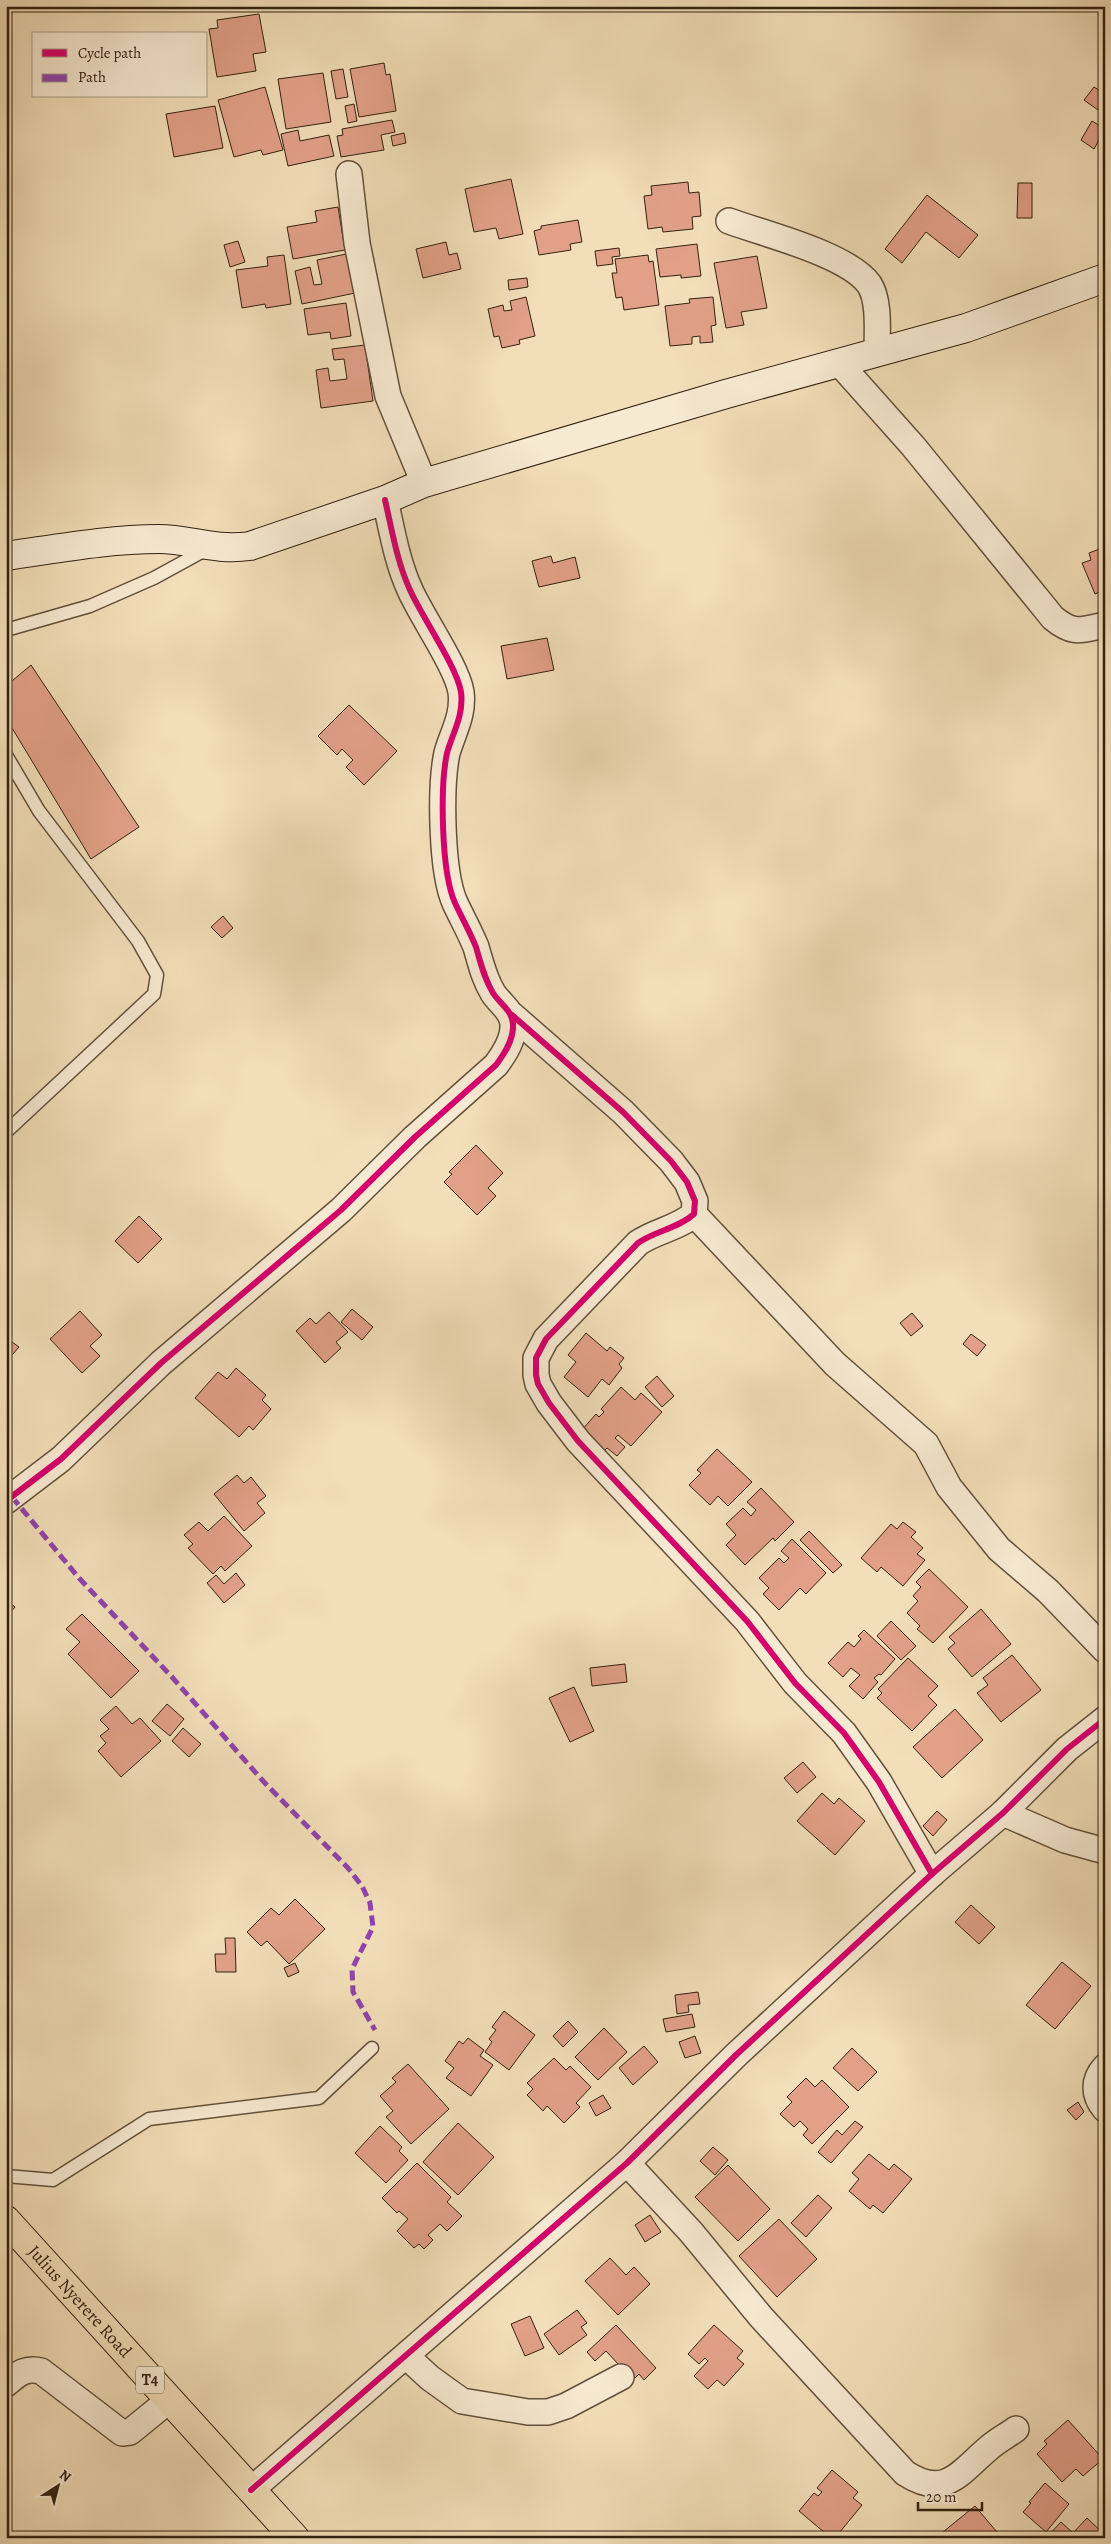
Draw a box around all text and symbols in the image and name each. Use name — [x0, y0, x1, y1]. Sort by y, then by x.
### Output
legend — [32, 32, 208, 98]
text: Cycle path — [78, 43, 141, 63]
text: Path — [78, 67, 106, 87]
street label: Julius Nyerere Road — [23, 2240, 138, 2363]
road number: T4 — [136, 2366, 164, 2394]
north arrow — [32, 2462, 82, 2512]
text: N — [56, 2465, 75, 2487]
scale bar — [918, 2479, 982, 2511]
text: 20 m — [926, 2487, 957, 2507]

